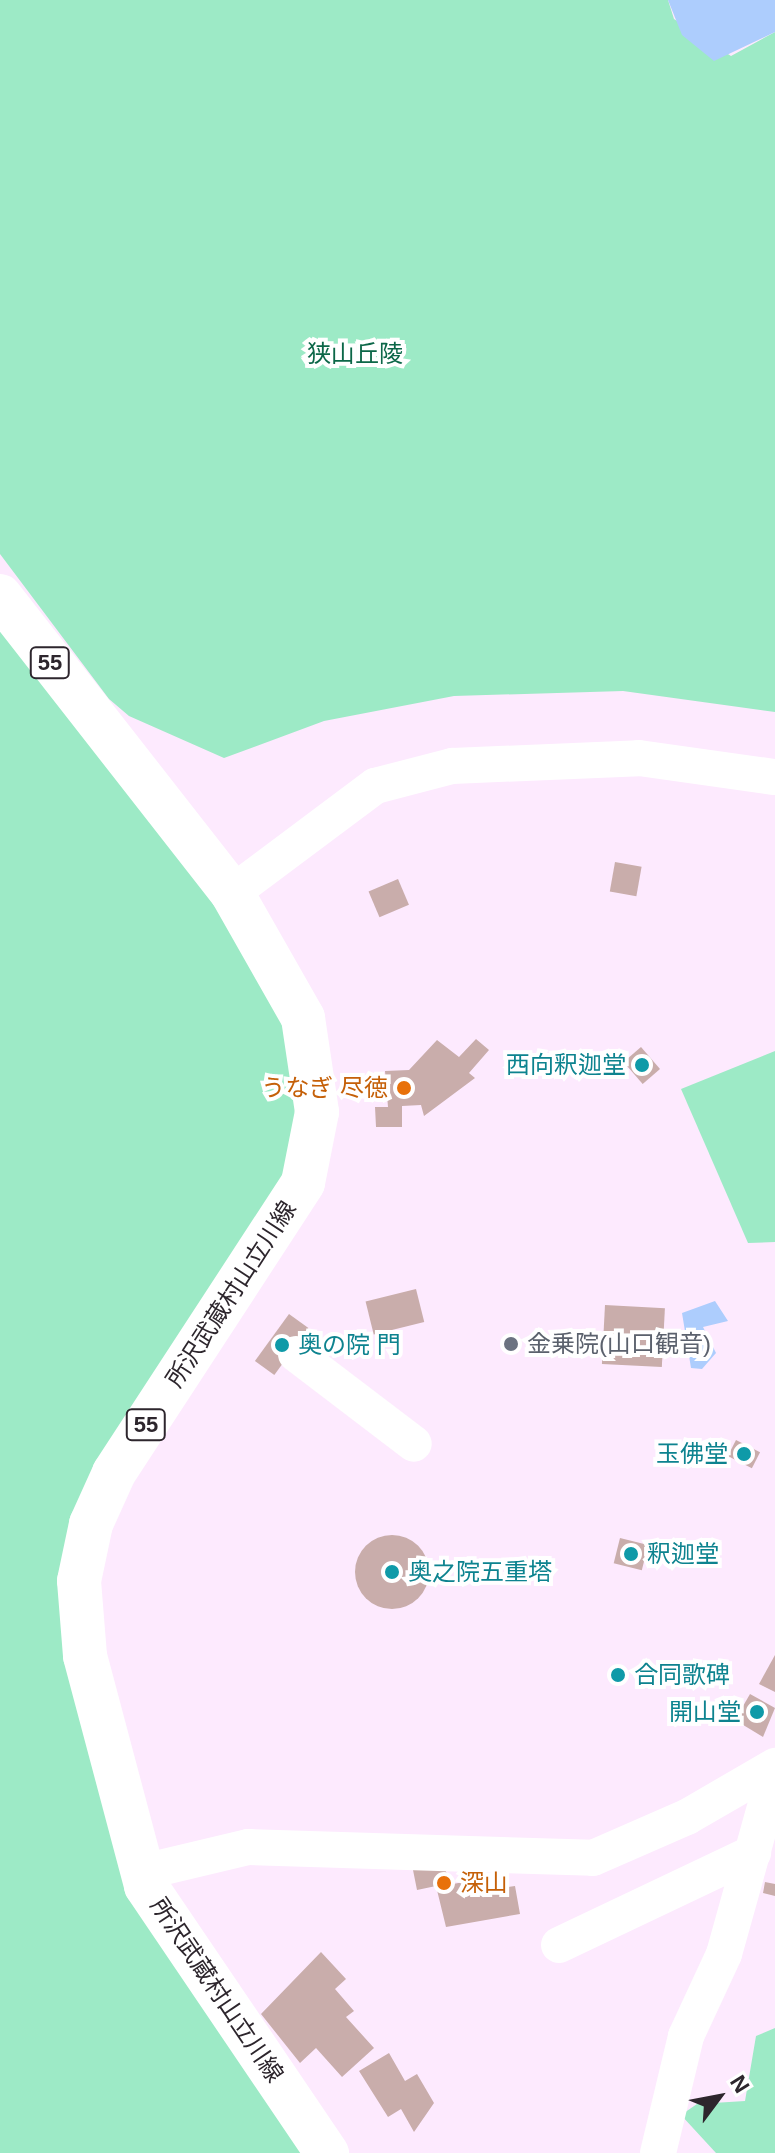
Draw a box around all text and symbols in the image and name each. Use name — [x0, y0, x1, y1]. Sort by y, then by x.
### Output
park label: 狭山丘陵 — [307, 340, 403, 368]
road number: 55 — [28, 645, 72, 681]
place label: 西向釈迦堂 — [506, 1051, 626, 1079]
marker: 西向釈迦堂 — [633, 1056, 651, 1074]
place label: うなぎ 尽徳 — [261, 1074, 388, 1102]
marker: うなぎ 尽徳 — [395, 1079, 413, 1097]
street label: 所沢武蔵村山立川線 — [160, 1196, 302, 1392]
place label: 金乗院(山口観音) — [527, 1330, 711, 1358]
place label: 奥の院 門 — [298, 1331, 401, 1359]
marker: 金乗院(山口観音) — [502, 1335, 520, 1353]
marker: 奥の院 門 — [273, 1336, 291, 1354]
road number: 55 — [124, 1407, 168, 1443]
place label: 玉佛堂 — [656, 1440, 728, 1468]
marker: 玉佛堂 — [735, 1445, 753, 1463]
place label: 釈迦堂 — [647, 1540, 719, 1568]
marker: 釈迦堂 — [622, 1545, 640, 1563]
place label: 奥之院五重塔 — [408, 1558, 552, 1586]
marker: 奥之院五重塔 — [383, 1563, 401, 1581]
place label: 合同歌碑 — [634, 1661, 730, 1689]
marker: 合同歌碑 — [609, 1666, 627, 1684]
place label: 開山堂 — [669, 1698, 741, 1726]
marker: 開山堂 — [748, 1703, 766, 1721]
place label: 深山 — [460, 1869, 508, 1897]
marker: 深山 — [435, 1874, 453, 1892]
street label: 所沢武蔵村山立川線 — [145, 1892, 289, 2088]
north arrow — [679, 2057, 759, 2137]
text: N — [725, 2071, 755, 2097]

